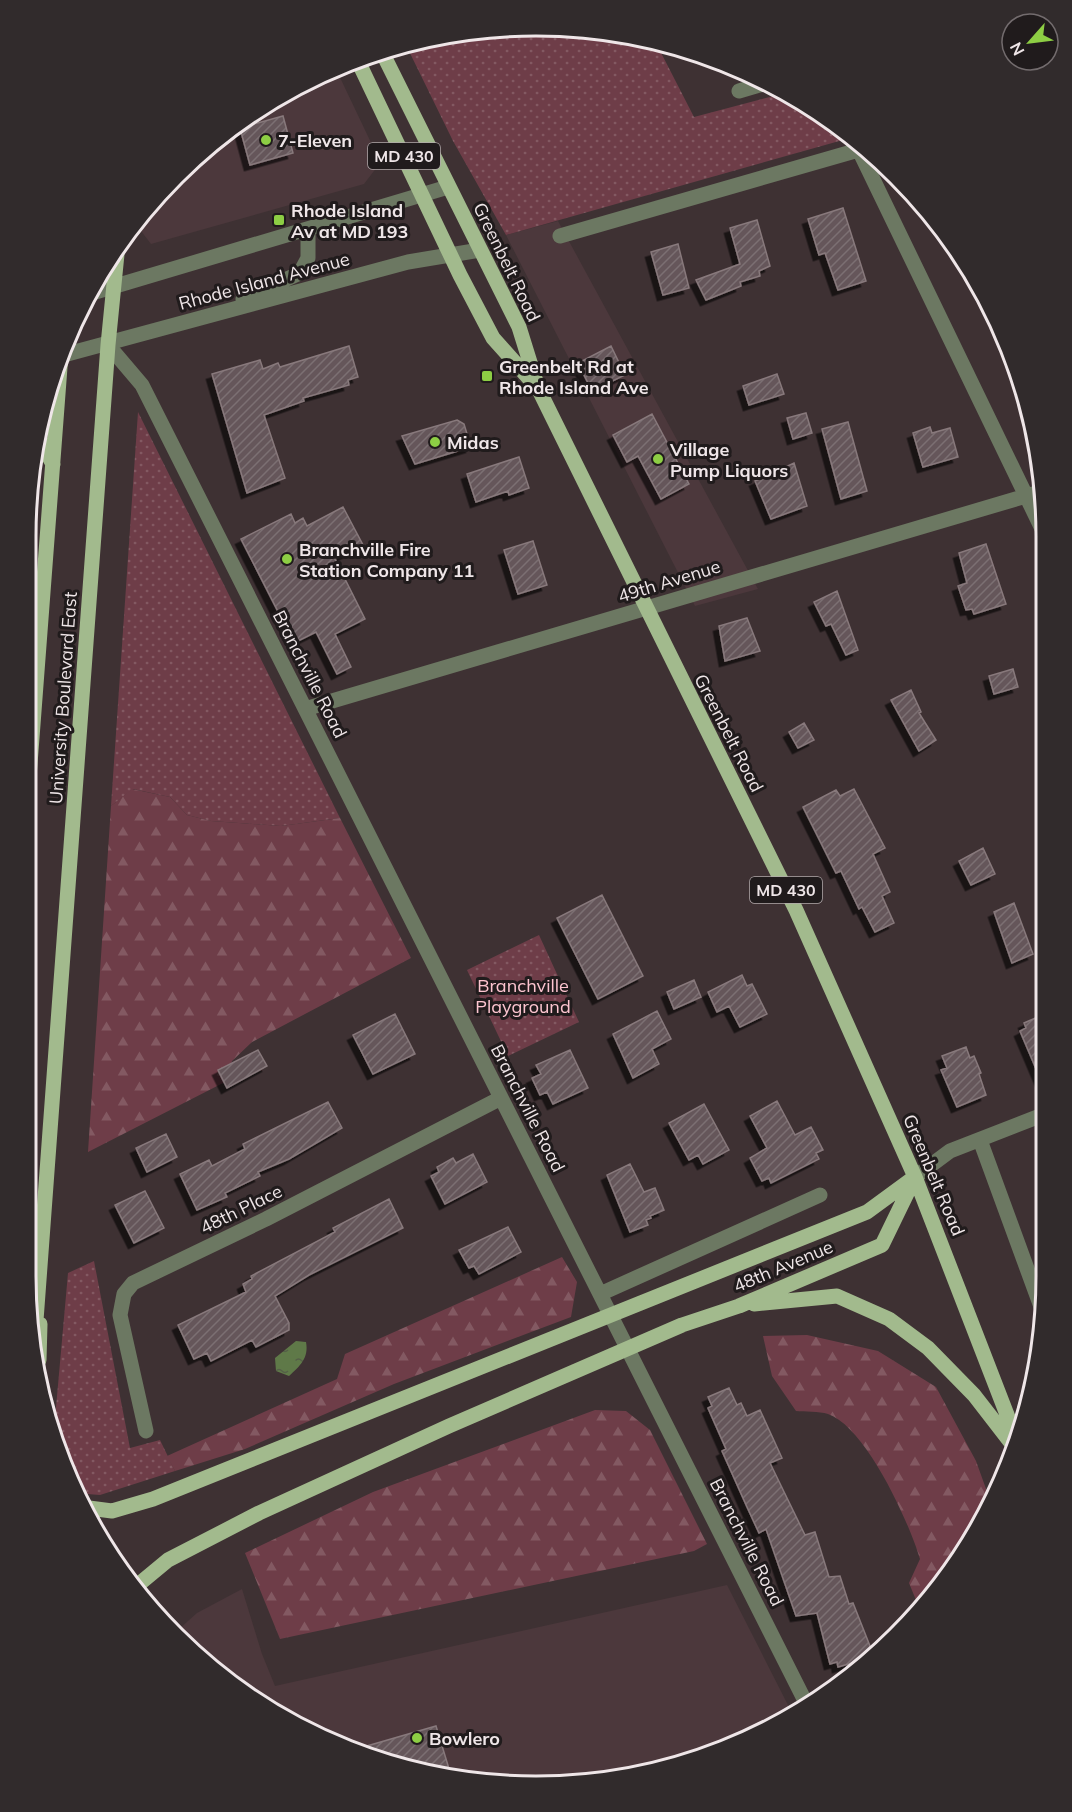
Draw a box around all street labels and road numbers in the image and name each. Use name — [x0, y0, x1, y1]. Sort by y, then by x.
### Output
road number: MD 430 — [368, 143, 440, 169]
street label: Greenbelt Road — [468, 199, 546, 325]
street label: Rhode Island Avenue — [176, 247, 352, 315]
street label: 49th Avenue — [615, 555, 723, 607]
street label: University Boulevard East — [44, 591, 82, 805]
street label: Branchville Road — [268, 606, 352, 742]
street label: Greenbelt Road — [689, 670, 769, 796]
road number: MD 430 — [750, 877, 822, 903]
street label: Branchville Road — [486, 1040, 570, 1176]
street label: Greenbelt Road — [898, 1111, 970, 1239]
street label: 48th Place — [196, 1179, 286, 1239]
street label: 48th Avenue — [730, 1235, 836, 1297]
street label: Branchville Road — [705, 1474, 789, 1610]

